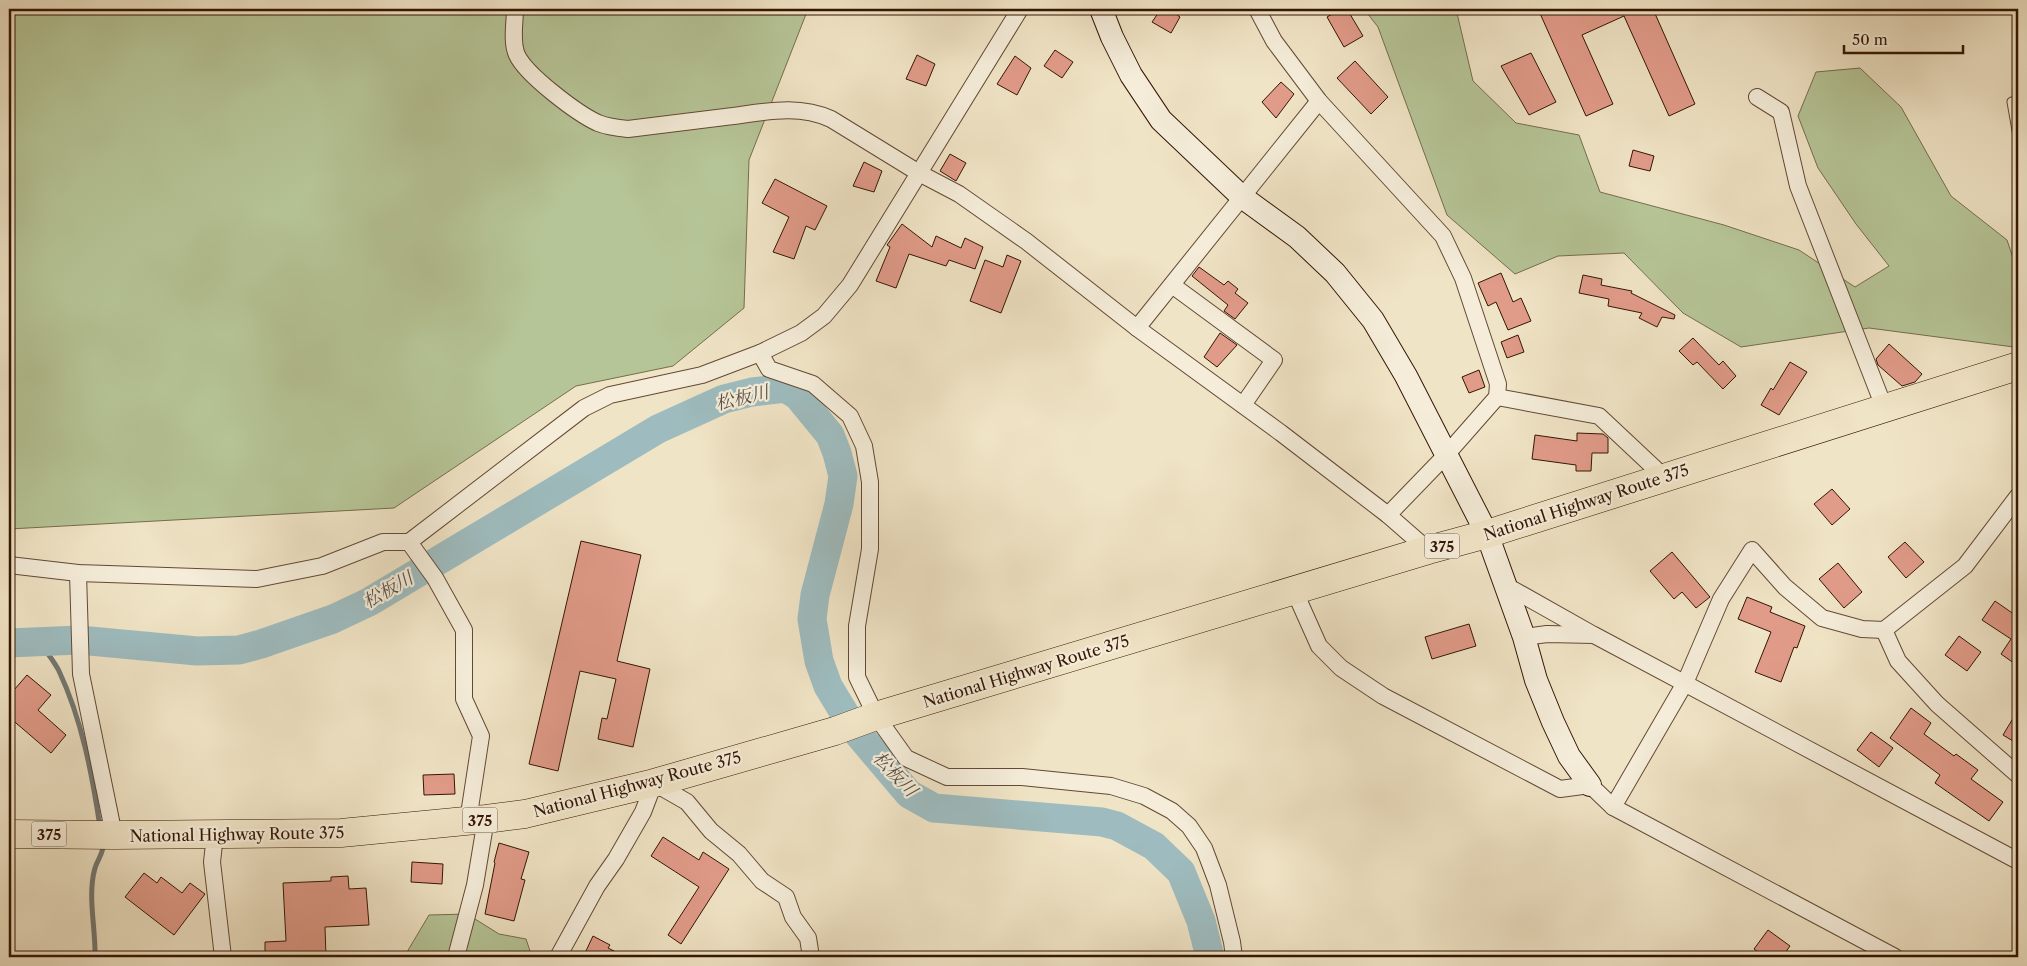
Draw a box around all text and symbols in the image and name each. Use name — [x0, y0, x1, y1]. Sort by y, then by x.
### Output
scale bar — [1844, 22, 1963, 54]
text: 50 m — [1852, 30, 1888, 49]
water label: 松板川 — [713, 380, 773, 415]
street label: National Highway Route 375 — [1481, 459, 1691, 545]
road number: 375 — [1424, 534, 1460, 558]
water label: 松板川 — [359, 566, 419, 613]
street label: National Highway Route 375 — [920, 630, 1132, 712]
street label: National Highway Route 375 — [531, 747, 743, 821]
water label: 松板川 — [868, 747, 923, 803]
road number: 375 — [462, 808, 498, 832]
road number: 375 — [32, 822, 66, 846]
street label: National Highway Route 375 — [130, 822, 344, 846]

